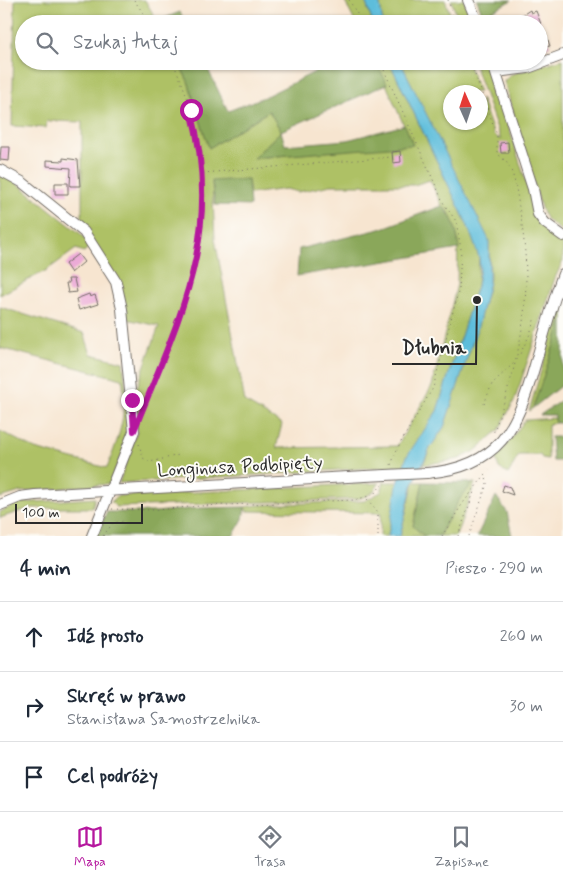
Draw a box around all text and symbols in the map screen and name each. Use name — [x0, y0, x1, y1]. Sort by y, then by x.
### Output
search box — [15, 15, 548, 70]
icon: search — [33, 29, 61, 57]
text: Szukaj tutaj — [73, 30, 178, 55]
north arrow — [443, 85, 488, 130]
route start — [180, 99, 203, 122]
callout: Dłubnia — [392, 330, 476, 364]
text: Dłubnia — [402, 336, 467, 361]
route end — [121, 389, 144, 412]
street label: Longinusa Podbipięty — [157, 451, 323, 484]
scale bar — [15, 501, 142, 524]
text: 100 m — [22, 504, 60, 522]
text: 4 min — [20, 555, 71, 583]
text: Pieszo · 290 m — [445, 558, 543, 579]
icon: ahead — [20, 623, 48, 651]
text: Idź prosto — [67, 624, 144, 649]
text: 260 m — [500, 626, 543, 647]
text: Skręć w prawo — [67, 684, 186, 709]
icon: right — [20, 693, 48, 721]
text: 30 m — [510, 696, 543, 717]
text: Stanisława Samostrzelnika — [67, 709, 260, 730]
icon: arrive — [20, 763, 48, 791]
text: Cel podróży — [67, 764, 158, 789]
tab: Mapa — [74, 823, 106, 871]
tab: Trasa — [254, 823, 286, 871]
tab: Zapisane — [434, 823, 489, 871]

